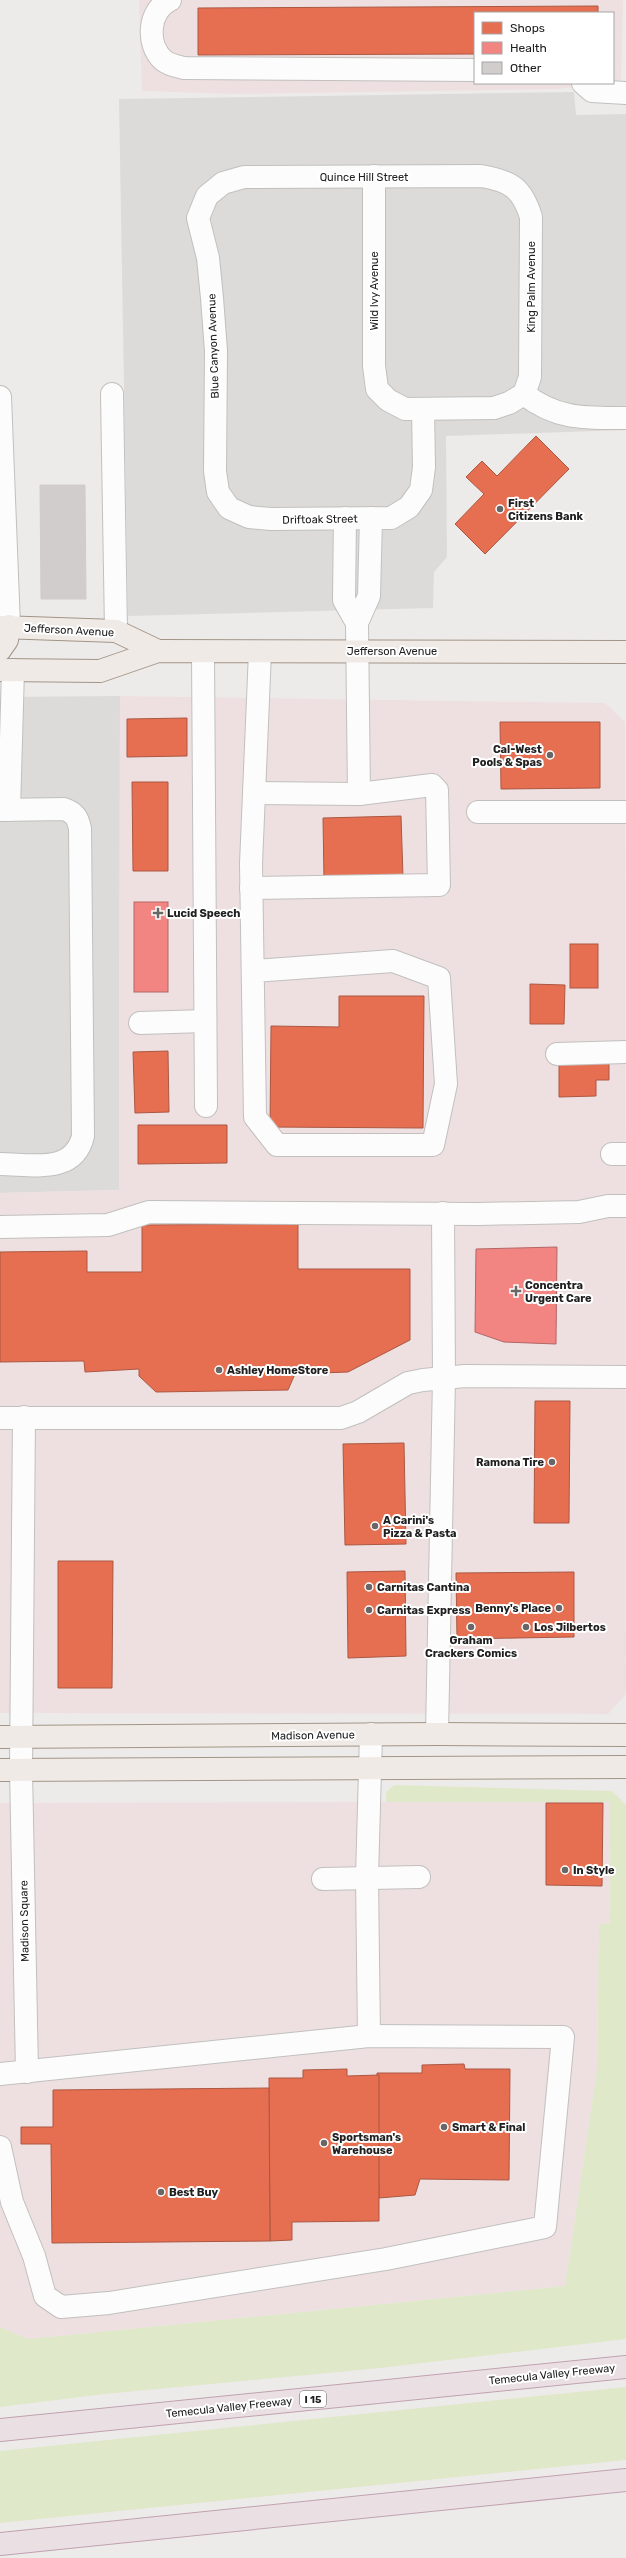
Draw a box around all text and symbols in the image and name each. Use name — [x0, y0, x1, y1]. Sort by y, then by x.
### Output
legend — [474, 12, 614, 84]
text: Shops — [510, 21, 545, 35]
text: Health — [510, 41, 547, 55]
text: Other — [510, 61, 542, 75]
street label: Quince Hill Street — [320, 171, 409, 184]
street label: King Palm Avenue — [525, 241, 538, 333]
street label: Wild Ivy Avenue — [368, 251, 381, 331]
street label: Blue Canyon Avenue — [205, 293, 222, 399]
place label: First Citizens Bank — [508, 497, 584, 523]
marker: First Citizens Bank — [495, 504, 505, 514]
street label: Driftoak Street — [282, 512, 359, 527]
street label: Jefferson Avenue — [23, 622, 114, 639]
street label: Jefferson Avenue — [347, 645, 437, 658]
place label: Cal-West Pools & Spas — [472, 743, 542, 769]
marker: Cal-West Pools & Spas — [545, 750, 555, 760]
marker: Lucid Speech — [152, 907, 164, 919]
place label: Lucid Speech — [167, 907, 240, 920]
place label: Concentra Urgent Care — [525, 1279, 592, 1305]
marker: Concentra Urgent Care — [510, 1285, 522, 1297]
place label: Ashley HomeStore — [227, 1364, 329, 1377]
marker: Ashley HomeStore — [214, 1365, 224, 1375]
place label: Ramona Tire — [476, 1456, 544, 1469]
marker: Ramona Tire — [547, 1457, 557, 1467]
place label: A Carini's Pizza & Pasta — [383, 1514, 457, 1540]
marker: A Carini's Pizza & Pasta — [370, 1521, 380, 1531]
place label: Carnitas Cantina — [377, 1581, 470, 1594]
marker: Carnitas Cantina — [364, 1582, 374, 1592]
place label: Benny's Place — [475, 1602, 551, 1615]
marker: Benny's Place — [554, 1603, 564, 1613]
place label: Carnitas Express — [377, 1604, 471, 1617]
marker: Carnitas Express — [364, 1605, 374, 1615]
place label: Los Jilbertos — [534, 1621, 606, 1634]
marker: Graham Crackers Comics — [466, 1622, 476, 1632]
marker: Los Jilbertos — [521, 1622, 531, 1632]
place label: Graham Crackers Comics — [425, 1634, 517, 1660]
street label: Madison Avenue — [271, 1728, 355, 1743]
place label: In Style — [573, 1864, 615, 1877]
marker: In Style — [560, 1865, 570, 1875]
street label: Madison Square — [17, 1880, 32, 1962]
place label: Smart & Final — [452, 2121, 526, 2134]
marker: Smart & Final — [439, 2122, 449, 2132]
place label: Sportsman's Warehouse — [332, 2131, 401, 2157]
marker: Sportsman's Warehouse — [319, 2138, 329, 2148]
place label: Best Buy — [169, 2186, 219, 2199]
marker: Best Buy — [156, 2187, 166, 2197]
street label: Temecula Valley Freeway — [488, 2361, 616, 2388]
road number: I 15 — [300, 2391, 326, 2407]
street label: Temecula Valley Freeway — [165, 2394, 293, 2421]

